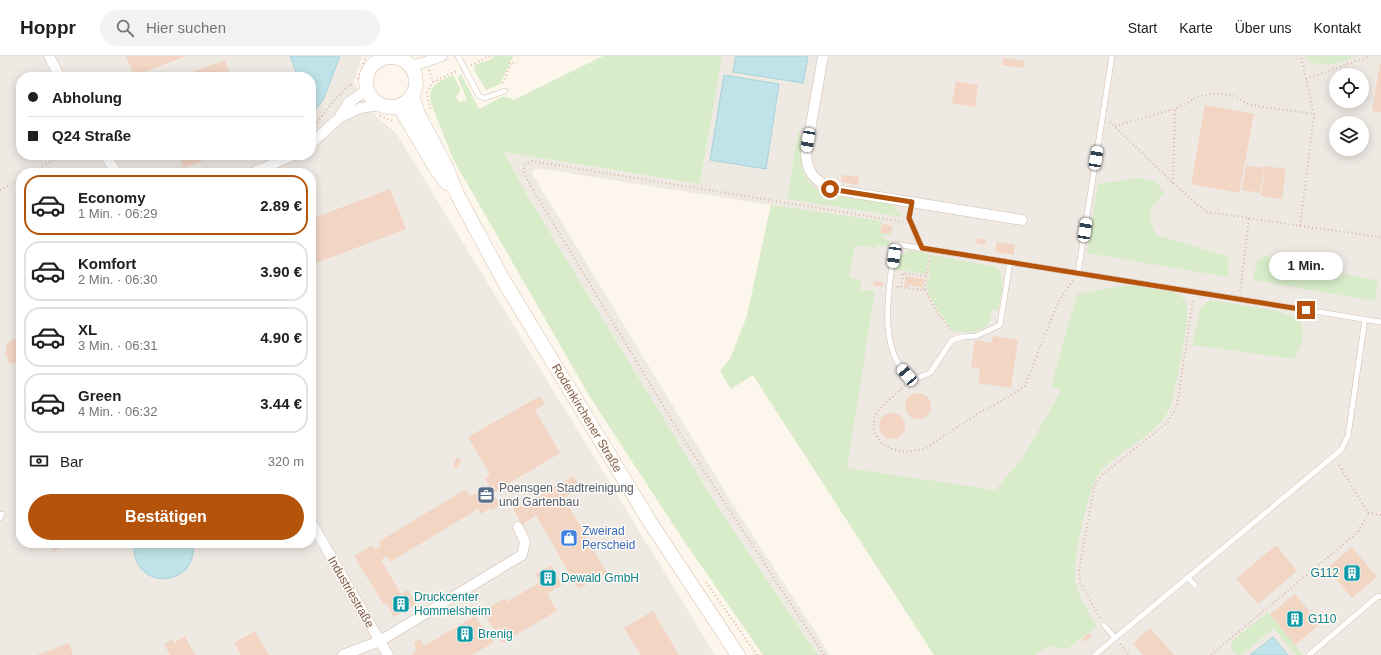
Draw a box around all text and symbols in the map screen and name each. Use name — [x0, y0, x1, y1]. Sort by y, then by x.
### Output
search box — [100, 10, 380, 46]
text: Hoppr — [20, 17, 76, 38]
icon: search — [114, 17, 136, 39]
text: Hier suchen — [146, 19, 226, 36]
text: Start — [1128, 20, 1157, 36]
text: Karte — [1179, 20, 1213, 36]
text: Über uns — [1235, 20, 1292, 36]
text: Kontakt — [1314, 20, 1361, 36]
map controls — [1329, 68, 1369, 156]
button: locate — [1329, 68, 1369, 108]
text: Abholung — [52, 89, 122, 106]
button: layers — [1329, 116, 1369, 156]
text: Q24 Straße — [52, 127, 131, 144]
car — [800, 127, 816, 153]
car — [1088, 145, 1104, 171]
route start — [821, 180, 839, 198]
icon: car — [30, 187, 66, 223]
text: Economy — [78, 189, 146, 206]
text: 2.89 € — [260, 197, 302, 214]
text: 1 Min. · 06:29 — [78, 206, 158, 221]
car — [1077, 217, 1093, 243]
car — [886, 243, 902, 269]
callout: 1 Min. — [1269, 252, 1343, 280]
icon: car — [30, 253, 66, 289]
text: Komfort — [78, 255, 136, 272]
text: 1 Min. — [1288, 258, 1324, 273]
text: 3.90 € — [260, 263, 302, 280]
text: 2 Min. · 06:30 — [78, 272, 158, 287]
route end — [1297, 301, 1315, 319]
icon: car — [30, 319, 66, 355]
text: XL — [78, 321, 97, 338]
text: 4.90 € — [260, 329, 302, 346]
text: 3 Min. · 06:31 — [78, 338, 158, 353]
street label: Rodenkirchener Straße — [549, 361, 625, 475]
car — [895, 362, 919, 388]
icon: car — [30, 385, 66, 421]
text: Green — [78, 387, 121, 404]
text: 3.44 € — [260, 395, 302, 412]
text: 4 Min. · 06:32 — [78, 404, 158, 419]
icon: cash — [28, 450, 50, 472]
text: Bar — [60, 453, 83, 470]
text: 320 m — [268, 454, 304, 469]
place label: Poensgen Stadtreinigung und Gartenbau — [499, 481, 634, 509]
office icon: Poensgen Stadtreinigung und Gartenbau — [476, 485, 496, 505]
button: Bestätigen — [28, 494, 304, 540]
place label: Zweirad Perscheid — [582, 524, 635, 552]
shop icon: Zweirad Perscheid — [559, 528, 579, 548]
street label: Industriestraße — [325, 554, 377, 630]
building icon: G112 — [1342, 563, 1362, 583]
place label: G112 — [1311, 566, 1339, 580]
building icon: Dewald GmbH — [538, 568, 558, 588]
place label: Dewald GmbH — [561, 571, 639, 585]
place label: Druckcenter Hommelsheim — [414, 590, 491, 618]
building icon: Druckcenter Hommelsheim — [391, 594, 411, 614]
building icon: G110 — [1285, 609, 1305, 629]
place label: G110 — [1308, 612, 1337, 626]
building icon: Brenig — [455, 624, 475, 644]
place label: Brenig — [478, 627, 513, 641]

